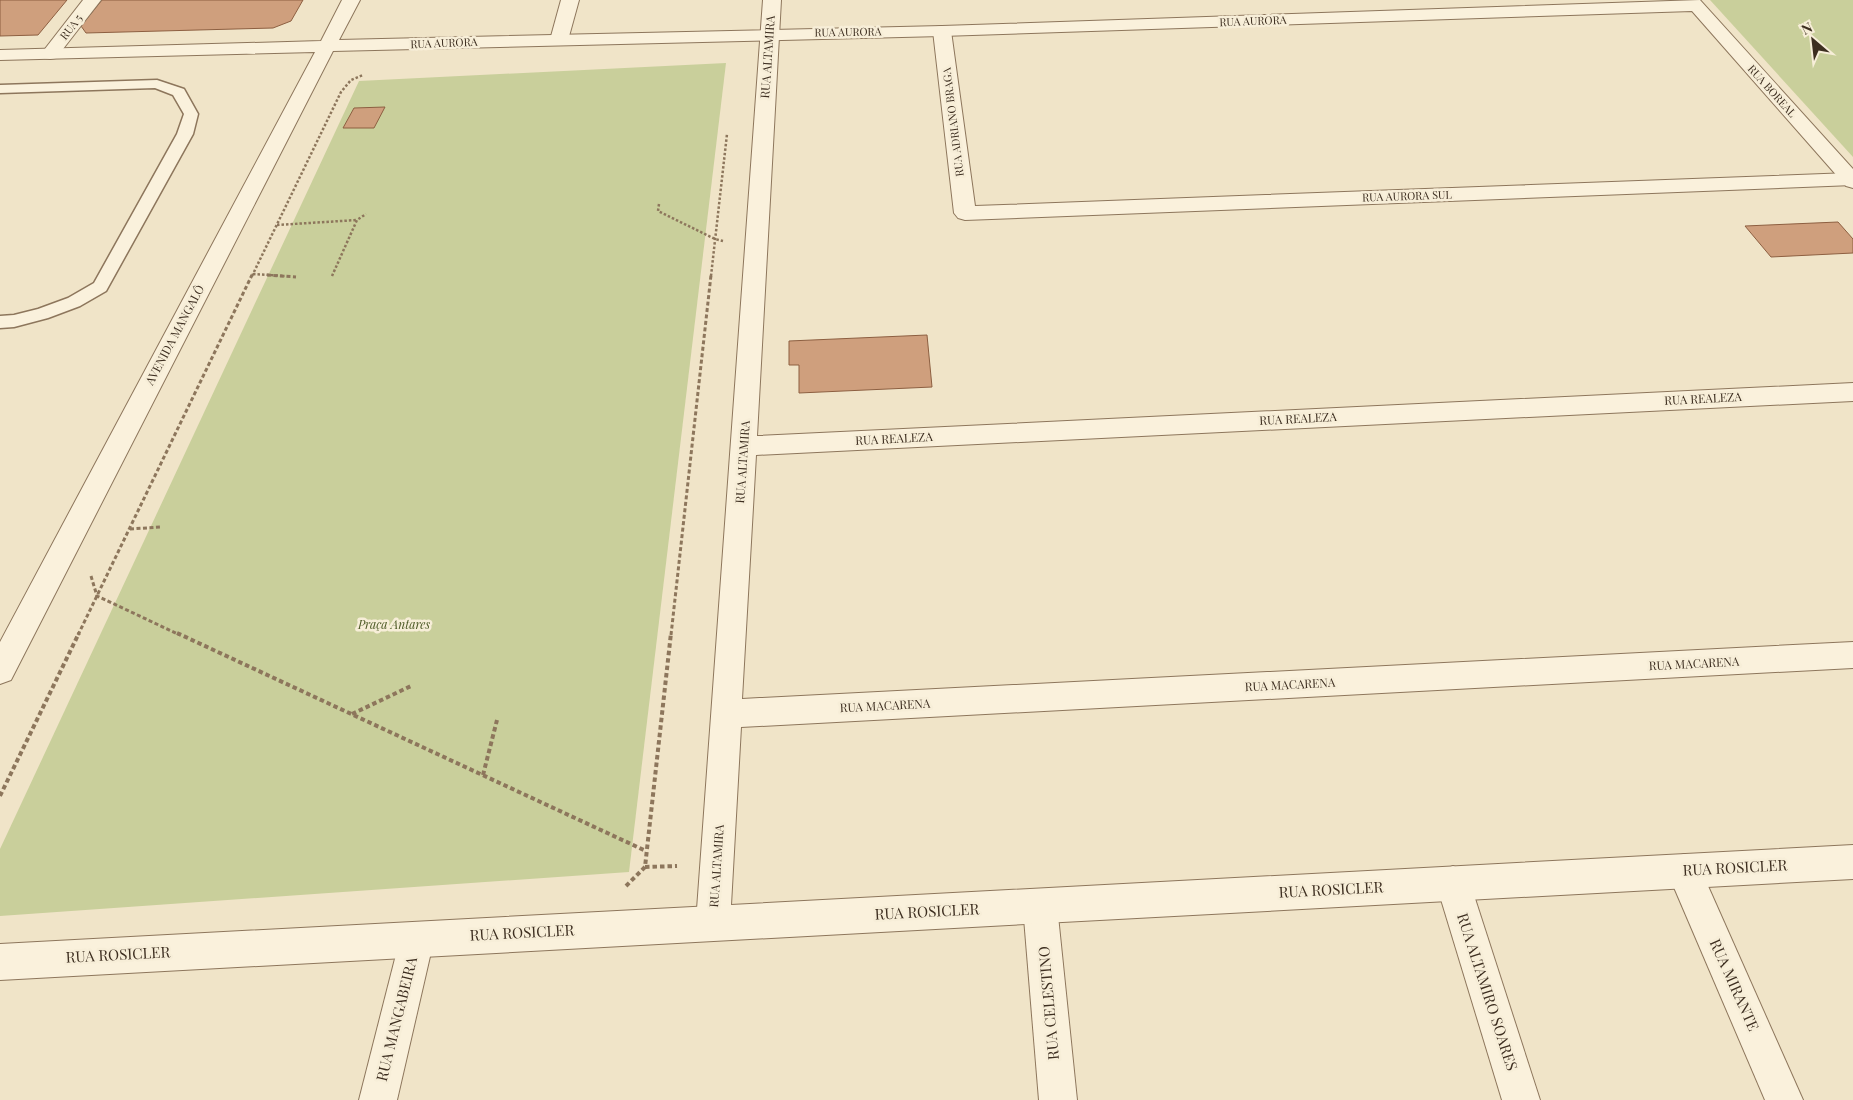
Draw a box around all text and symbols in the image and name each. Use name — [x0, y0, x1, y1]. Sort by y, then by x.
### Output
street label: RUA 5 — [56, 11, 86, 43]
street label: RUA AURORA — [1219, 12, 1287, 29]
street label: RUA ALTAMIRA — [756, 14, 778, 99]
north arrow — [1788, 15, 1838, 65]
text: N — [1798, 17, 1816, 39]
street label: RUA AURORA — [814, 23, 882, 40]
street label: RUA AURORA — [410, 34, 478, 51]
street label: RUA BOREAL — [1745, 61, 1800, 121]
street label: RUA ADRIANO BRAGA — [938, 67, 967, 177]
street label: RUA AURORA SUL — [1362, 186, 1453, 205]
street label: AVENIDA MANGALÔ — [140, 282, 207, 388]
street label: RUA REALEZA — [1664, 388, 1743, 408]
street label: RUA REALEZA — [1259, 408, 1338, 428]
street label: RUA ALTAMIRA — [731, 419, 753, 504]
street label: RUA REALEZA — [855, 428, 934, 448]
park label: Praça Antares — [357, 616, 430, 632]
street label: RUA MACARENA — [1648, 653, 1740, 673]
street label: RUA MACARENA — [1244, 674, 1336, 694]
street label: RUA MACARENA — [839, 695, 931, 715]
street label: RUA ALTAMIRA — [705, 823, 727, 908]
street label: RUA ROSICLER — [1682, 854, 1788, 880]
street label: RUA ROSICLER — [1278, 876, 1384, 902]
street label: RUA ROSICLER — [874, 898, 980, 924]
street label: RUA ALTAMIRO SOARES — [1453, 910, 1523, 1073]
street label: RUA ROSICLER — [469, 919, 575, 945]
street label: RUA MIRANTE — [1706, 935, 1764, 1034]
street label: RUA ROSICLER — [65, 941, 171, 967]
street label: RUA CELESTINO — [1033, 945, 1063, 1061]
street label: RUA MANGABEIRA — [371, 954, 421, 1083]

